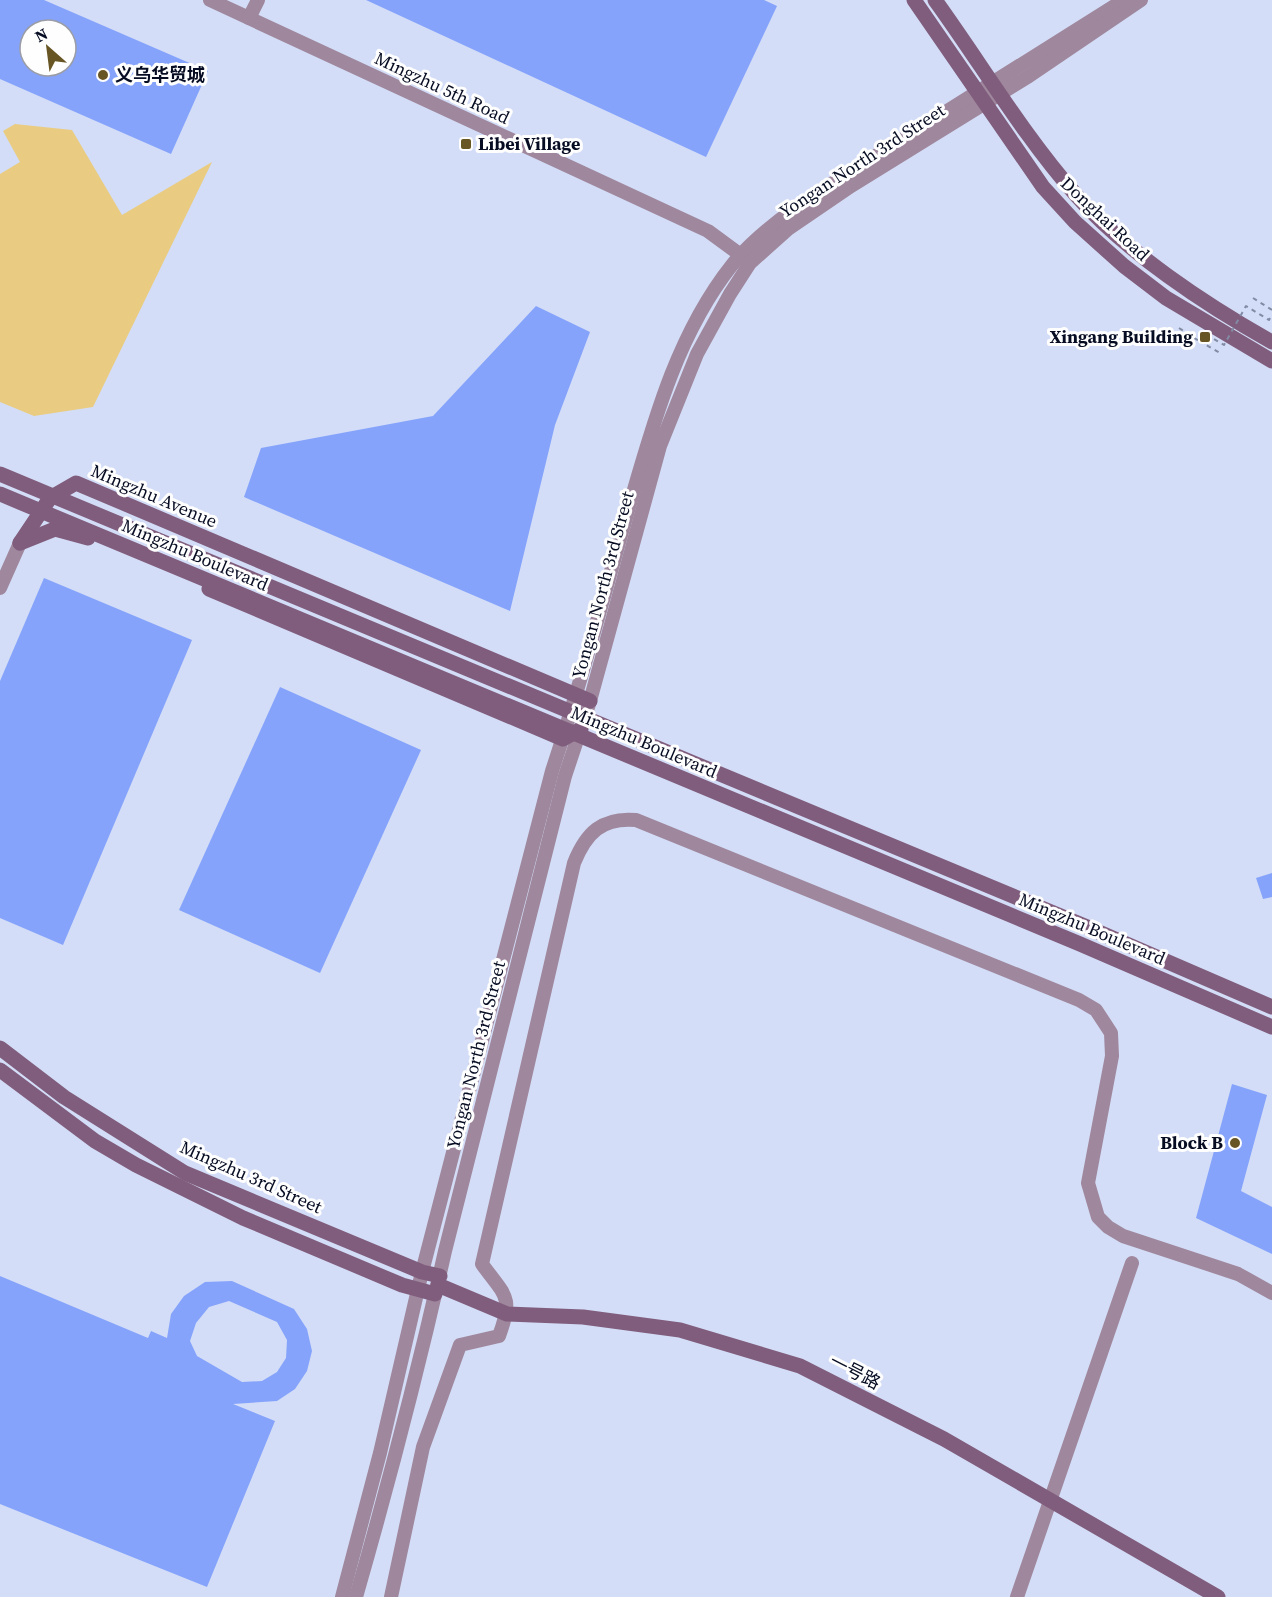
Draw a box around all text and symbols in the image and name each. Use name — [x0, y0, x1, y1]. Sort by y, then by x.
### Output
north arrow — [18, 18, 78, 78]
text: N — [31, 22, 52, 47]
street label: Mingzhu 5th Road — [371, 45, 514, 130]
place label: 义乌华贸城 — [115, 62, 205, 87]
marker: 义乌华贸城 — [96, 68, 110, 82]
street label: Yongan North 3rd Street — [774, 98, 949, 224]
place label: Libei Village — [478, 131, 580, 156]
marker: Libei Village — [459, 137, 473, 151]
street label: Donghai Road — [1055, 171, 1155, 266]
place label: Xingang Building — [1050, 324, 1193, 349]
marker: Xingang Building — [1198, 330, 1212, 344]
street label: Mingzhu Avenue — [87, 458, 221, 533]
street label: Yongan North 3rd Street — [565, 488, 640, 681]
street label: Mingzhu Boulevard — [118, 512, 272, 597]
street label: Mingzhu Boulevard — [567, 699, 721, 784]
street label: Mingzhu Boulevard — [1015, 886, 1169, 971]
street label: Yongan North 3rd Street — [440, 958, 511, 1151]
place label: Block B — [1160, 1130, 1223, 1155]
street label: Mingzhu 3rd Street — [176, 1134, 326, 1219]
marker: Block B — [1228, 1136, 1242, 1150]
street label: 一号路 — [825, 1348, 885, 1395]

